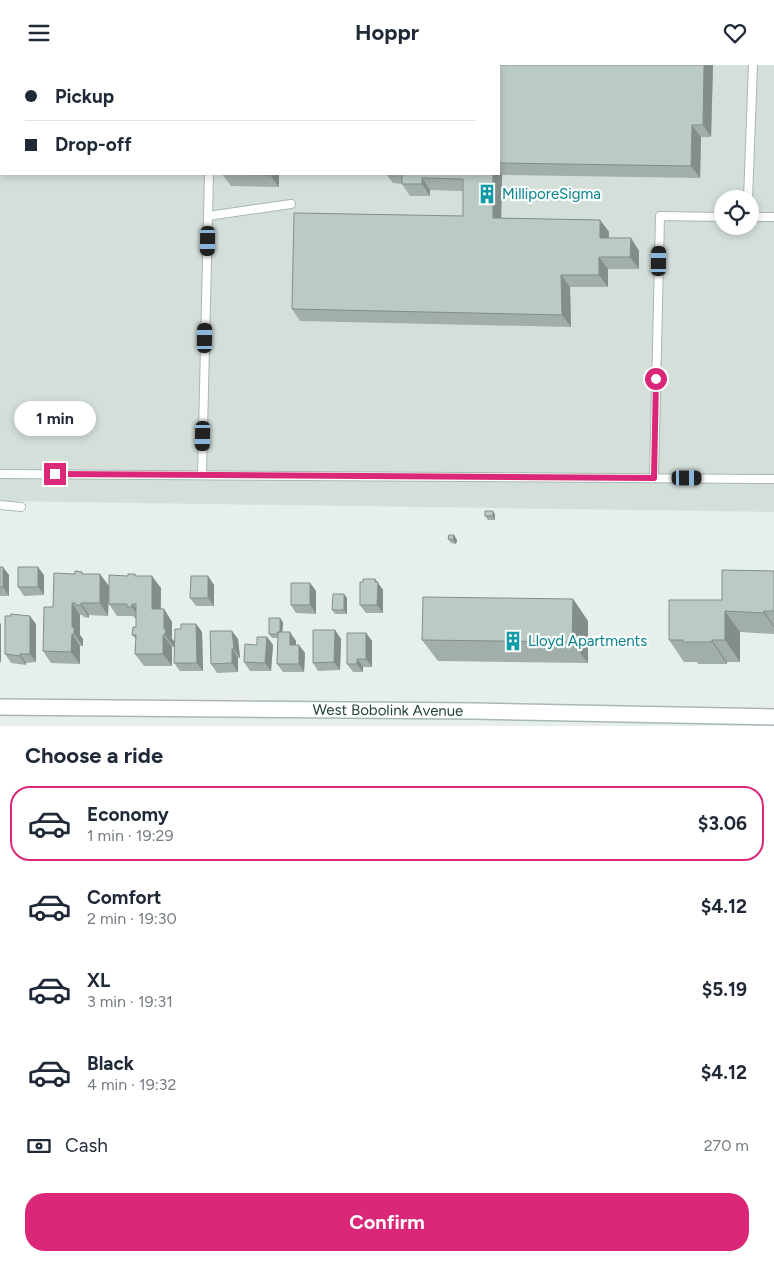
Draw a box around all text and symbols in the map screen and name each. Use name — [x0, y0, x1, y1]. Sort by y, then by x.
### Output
icon: menu — [25, 19, 53, 47]
text: Hoppr — [355, 19, 419, 46]
icon: heart — [721, 19, 749, 47]
text: Pickup — [55, 85, 114, 108]
text: Drop-off — [55, 133, 132, 156]
building icon: MilliporeSigma — [476, 183, 498, 205]
place label: MilliporeSigma — [502, 185, 601, 203]
map controls — [714, 190, 759, 235]
button: locate — [714, 190, 759, 235]
car — [200, 226, 215, 256]
car — [651, 246, 666, 276]
car — [197, 323, 212, 353]
route start — [645, 368, 667, 390]
callout: 1 min — [14, 401, 96, 437]
text: 1 min — [36, 409, 74, 428]
car — [195, 421, 210, 451]
route end — [44, 463, 66, 485]
car — [672, 471, 702, 486]
building icon: Lloyd Apartments — [502, 630, 524, 652]
place label: Lloyd Apartments — [528, 632, 647, 650]
street label: West Bobolink Avenue — [313, 701, 463, 720]
text: Choose a ride — [25, 742, 163, 769]
icon: car — [27, 801, 72, 846]
text: Economy — [87, 803, 169, 826]
text: $3.06 — [698, 812, 747, 835]
text: 1 min · 19:29 — [87, 826, 174, 845]
icon: car — [27, 884, 72, 929]
text: Comfort — [87, 886, 162, 909]
text: $4.12 — [701, 895, 747, 918]
text: 2 min · 19:30 — [87, 909, 177, 928]
icon: car — [27, 967, 72, 1012]
text: XL — [87, 969, 110, 992]
text: $5.19 — [702, 978, 747, 1001]
text: 3 min · 19:31 — [87, 992, 173, 1011]
icon: car — [27, 1050, 72, 1095]
text: Black — [87, 1052, 134, 1075]
text: $4.12 — [701, 1061, 747, 1084]
text: 4 min · 19:32 — [87, 1075, 176, 1094]
icon: cash — [25, 1132, 53, 1160]
text: Cash — [65, 1134, 108, 1157]
text: 270 m — [704, 1136, 749, 1155]
button: Confirm — [25, 1193, 749, 1251]

